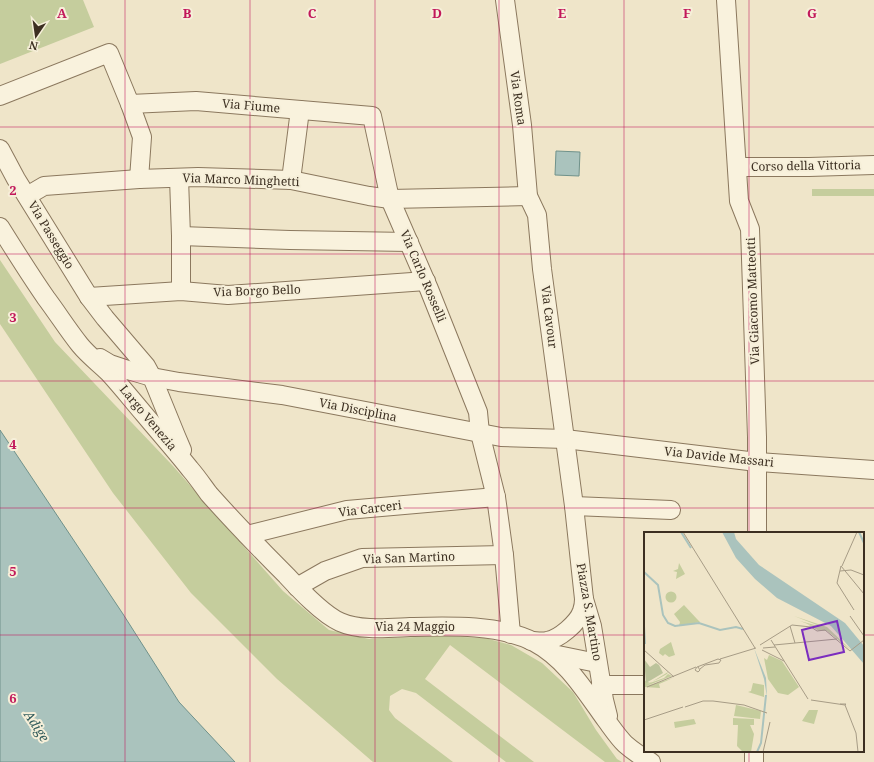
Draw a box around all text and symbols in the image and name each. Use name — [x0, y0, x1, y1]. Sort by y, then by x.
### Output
text: A — [57, 4, 67, 22]
text: B — [183, 4, 192, 22]
text: C — [308, 4, 317, 22]
text: D — [432, 4, 442, 22]
text: E — [558, 4, 567, 22]
text: F — [683, 4, 691, 22]
text: G — [807, 4, 817, 22]
north arrow — [16, 16, 56, 56]
text: N — [27, 38, 40, 55]
street label: Via Roma — [506, 70, 531, 126]
street label: Via Fiume — [221, 95, 281, 117]
street label: Corso della Vittoria — [751, 156, 861, 175]
street label: Via Marco Minghetti — [182, 169, 300, 190]
text: 2 — [9, 181, 17, 199]
street label: Via Passeggio — [24, 197, 79, 272]
street label: Via Carlo Rosselli — [396, 227, 451, 325]
street label: Via Giacomo Matteotti — [742, 237, 763, 365]
street label: Via Borgo Bello — [213, 280, 301, 301]
street label: Via Cavour — [537, 285, 562, 350]
text: 3 — [9, 308, 17, 326]
street label: Largo Venezia — [116, 381, 181, 454]
street label: Via Disciplina — [318, 394, 399, 425]
text: 4 — [9, 435, 17, 453]
street label: Via Davide Massari — [663, 442, 775, 471]
street label: Via Carceri — [337, 496, 403, 521]
inset map — [644, 532, 864, 752]
street label: Via San Martino — [363, 547, 455, 568]
text: 5 — [9, 562, 17, 580]
street label: Piazza S. Martino — [573, 562, 606, 662]
street label: Via 24 Maggio — [375, 618, 455, 635]
text: 6 — [9, 689, 17, 707]
water label: Adige — [20, 706, 54, 746]

